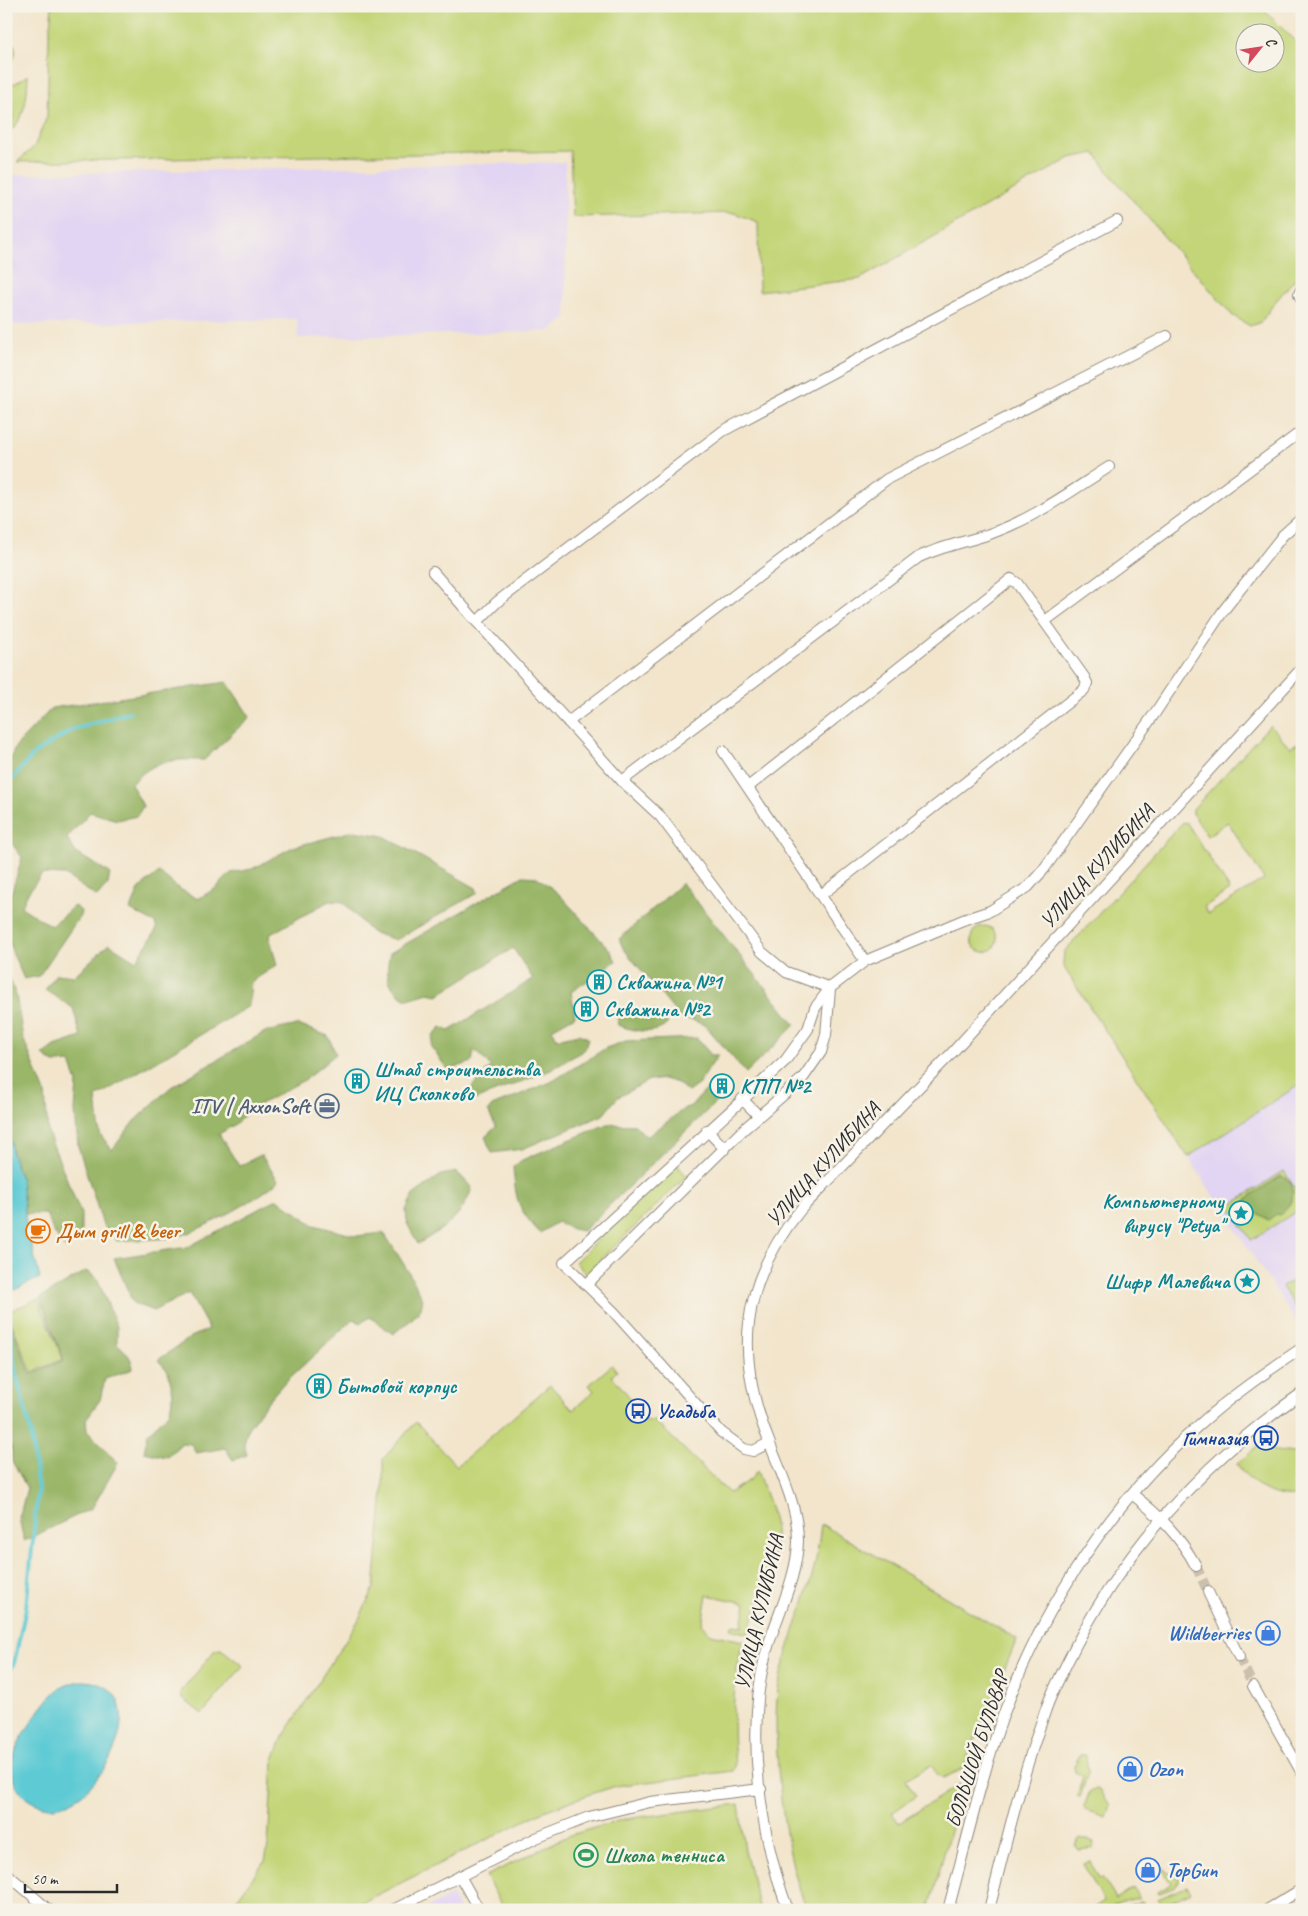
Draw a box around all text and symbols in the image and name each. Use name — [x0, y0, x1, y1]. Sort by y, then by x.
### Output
north arrow — [1236, 22, 1286, 72]
text: С — [1262, 35, 1281, 51]
street label: УЛИЦА КУЛИБИНА — [1034, 797, 1161, 934]
building icon: Скважина №1 — [586, 969, 612, 995]
place label: Скважина №1 — [616, 969, 724, 995]
building icon: Скважина №2 — [573, 996, 599, 1022]
place label: Скважина №2 — [604, 996, 712, 1022]
place label: Штаб строительства ИЦ Сколково — [374, 1056, 542, 1106]
building icon: Штаб строительства ИЦ Сколково — [344, 1068, 370, 1094]
building icon: КПП №2 — [709, 1073, 735, 1099]
place label: КПП №2 — [740, 1073, 813, 1099]
place label: ITV | AxxonSoft — [191, 1093, 313, 1119]
office icon: ITV | AxxonSoft — [314, 1093, 340, 1119]
street label: УЛИЦА КУЛИБИНА — [760, 1095, 887, 1232]
place label: Компьютерному вирусу "Petya" — [1102, 1188, 1229, 1239]
place icon: Компьютерному вирусу "Petya" — [1228, 1200, 1254, 1226]
cafe icon: Дым grill & beer — [25, 1218, 51, 1244]
place label: Дым grill & beer — [56, 1218, 182, 1244]
place label: Шифр Малевича — [1105, 1268, 1232, 1294]
place icon: Шифр Малевича — [1234, 1268, 1260, 1294]
building icon: Бытовой корпус — [306, 1373, 332, 1399]
place label: Бытовой корпус — [336, 1373, 458, 1400]
bus stop icon: Усадьба — [625, 1398, 651, 1424]
place label: Усадьба — [656, 1398, 717, 1424]
place label: Гимназия — [1182, 1425, 1249, 1451]
bus stop icon: Гимназия — [1253, 1425, 1279, 1451]
street label: УЛИЦА КУЛИБИНА — [729, 1531, 790, 1692]
place label: Wildberries — [1168, 1620, 1253, 1646]
shop icon: Wildberries — [1255, 1620, 1281, 1646]
street label: БОЛЬШОЙ БУЛЬВАР — [939, 1664, 1016, 1831]
shop icon: Ozon — [1117, 1756, 1143, 1782]
place label: Ozon — [1148, 1756, 1183, 1782]
sports icon: Школа тенниса — [573, 1842, 599, 1868]
place label: Школа тенниса — [604, 1842, 726, 1868]
shop icon: TopGun — [1135, 1857, 1161, 1883]
place label: TopGun — [1166, 1857, 1218, 1883]
scale bar — [25, 1861, 118, 1893]
text: 50 m — [32, 1870, 59, 1889]

